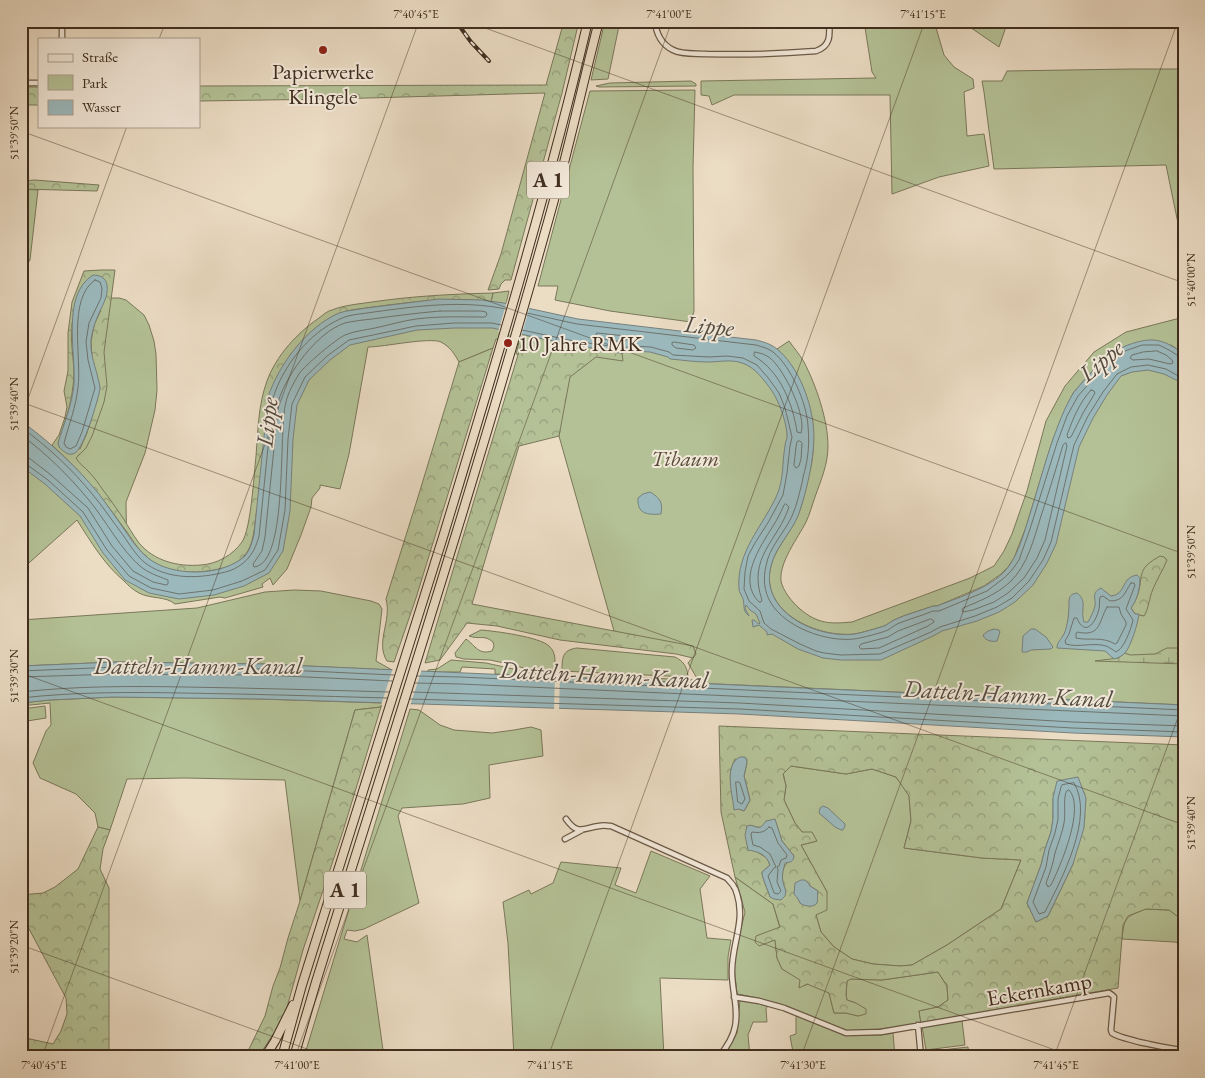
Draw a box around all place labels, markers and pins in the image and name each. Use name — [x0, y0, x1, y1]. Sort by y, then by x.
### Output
marker: Papierwerke Klingele — [317, 44, 329, 56]
place label: Papierwerke Klingele — [272, 57, 374, 111]
place label: 10 Jahre RMK — [518, 329, 643, 358]
marker: 10 Jahre RMK — [502, 337, 514, 349]

